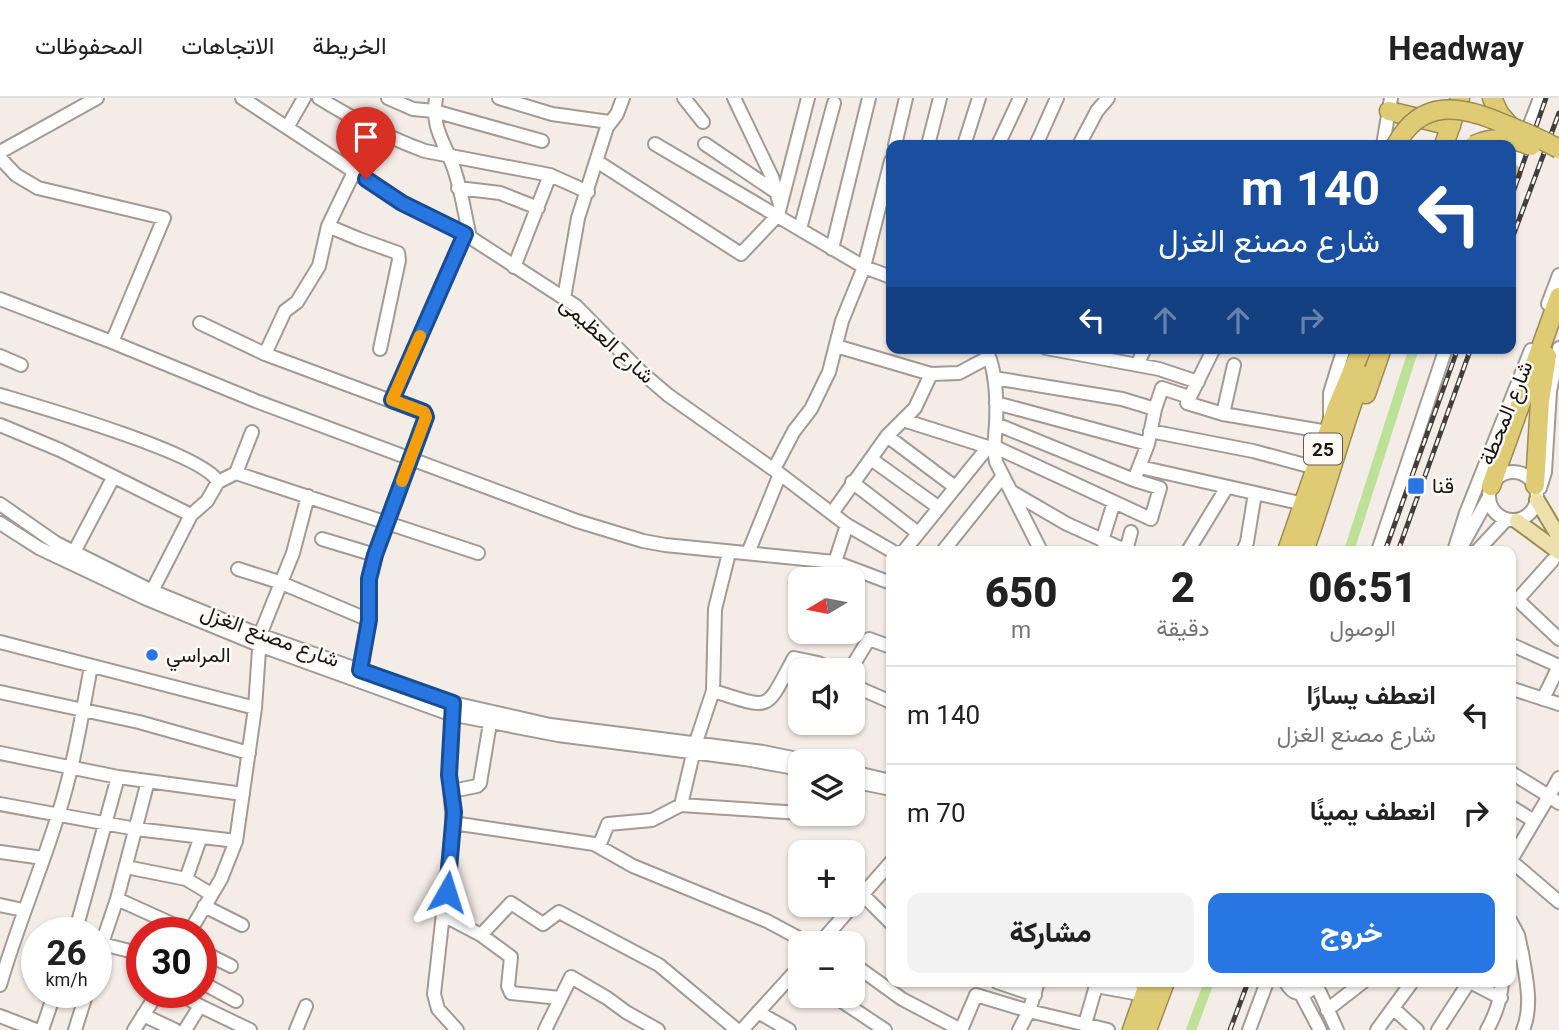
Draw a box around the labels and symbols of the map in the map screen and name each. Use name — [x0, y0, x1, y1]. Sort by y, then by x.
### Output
pin — [336, 107, 396, 179]
street label: شارع العظيمى — [554, 292, 659, 390]
street label: شارع المحطة — [1474, 358, 1540, 469]
road number: 25 — [1304, 434, 1342, 464]
place label: قنا — [1432, 474, 1454, 498]
marker: قنا — [1406, 476, 1426, 496]
north arrow — [788, 567, 864, 644]
street label: شارع مصنع الغزل — [197, 600, 342, 674]
place label: المراسي — [166, 643, 231, 672]
marker: المراسي — [144, 647, 160, 663]
position arrow — [410, 855, 484, 929]
speed limit sign: 30 — [126, 917, 217, 1008]

